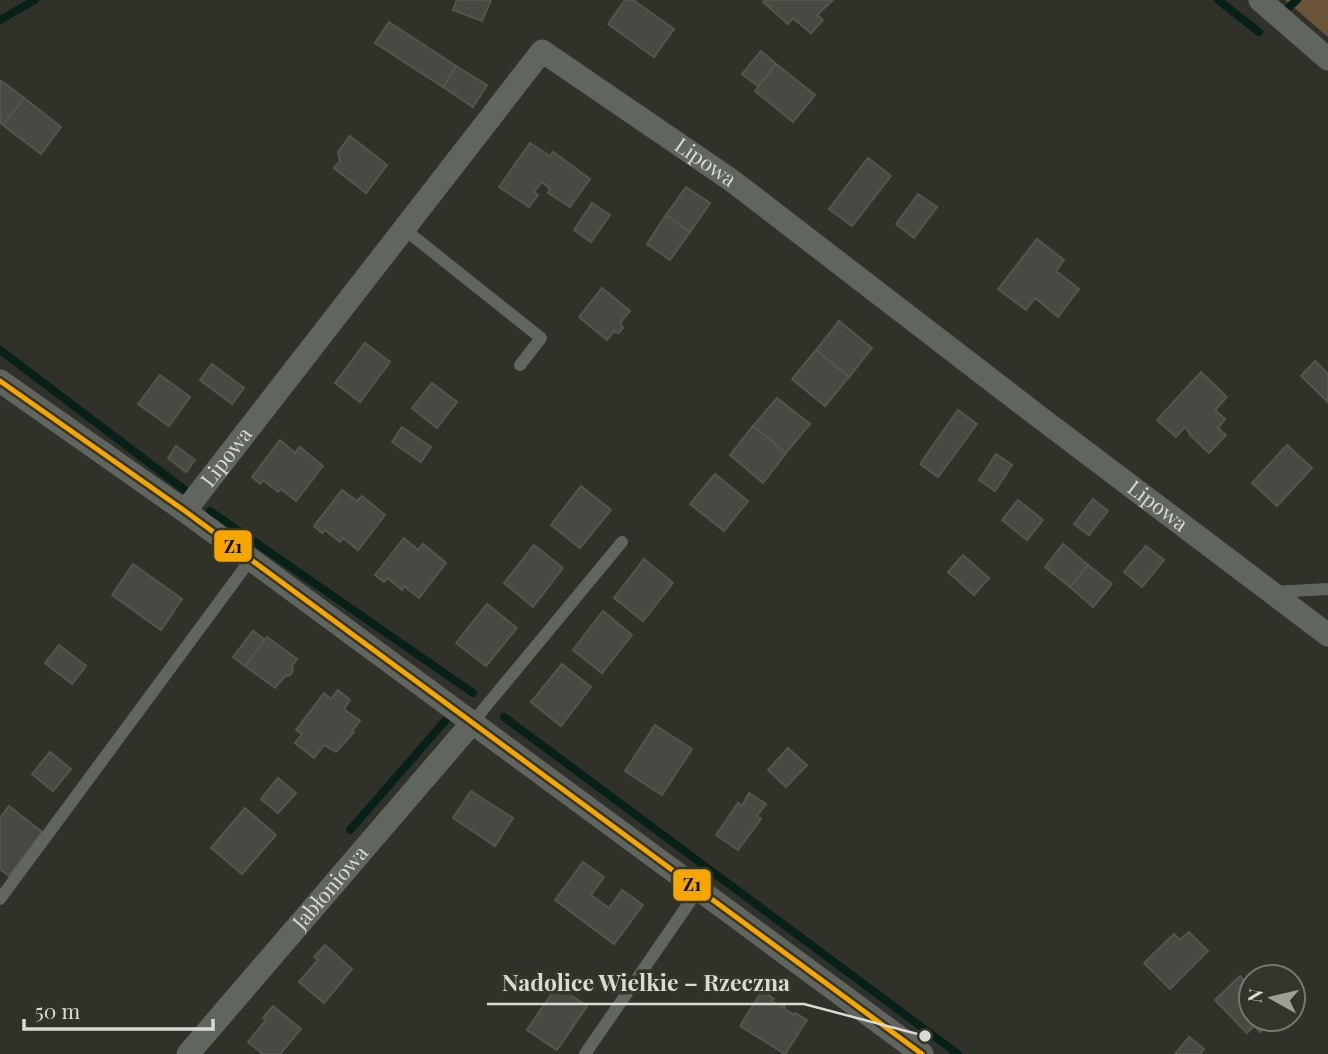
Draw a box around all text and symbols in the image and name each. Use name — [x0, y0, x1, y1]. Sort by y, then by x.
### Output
street label: Lipowa — [670, 130, 743, 192]
street label: Lipowa — [193, 420, 258, 492]
street label: Lipowa — [1123, 473, 1195, 537]
line badge: Z1 — [213, 529, 253, 563]
text: Z1 — [224, 532, 242, 558]
street label: Jabłoniowa — [284, 838, 373, 935]
line badge: Z1 — [672, 868, 712, 902]
text: Z1 — [683, 870, 701, 896]
callout: Nadolice Wielkie – Rzeczna — [487, 960, 804, 1004]
north arrow — [1237, 963, 1307, 1033]
text: Nadolice Wielkie – Rzeczna — [502, 966, 790, 997]
text: N — [1240, 987, 1268, 1004]
scale bar — [24, 988, 214, 1032]
text: 50 m — [35, 996, 81, 1024]

